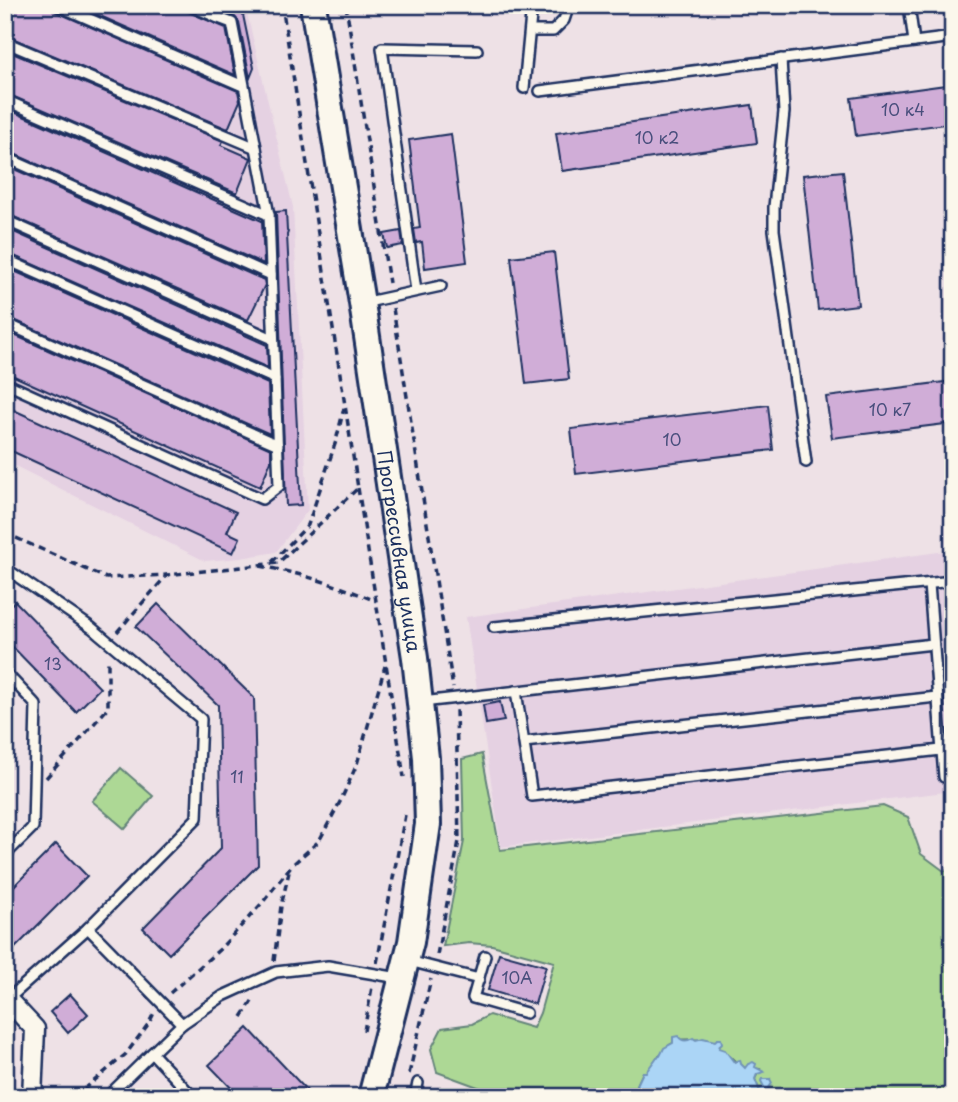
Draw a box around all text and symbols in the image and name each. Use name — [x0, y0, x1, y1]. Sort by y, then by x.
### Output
house number: 10 к4 — [881, 97, 925, 121]
house number: 10 к2 — [635, 125, 679, 149]
house number: 10 к7 — [869, 397, 911, 421]
house number: 10 — [663, 427, 681, 451]
street label: Прогрессивная улица — [371, 448, 429, 654]
house number: 13 — [44, 651, 62, 675]
house number: 11 — [230, 764, 244, 788]
house number: 10А — [501, 965, 533, 989]

